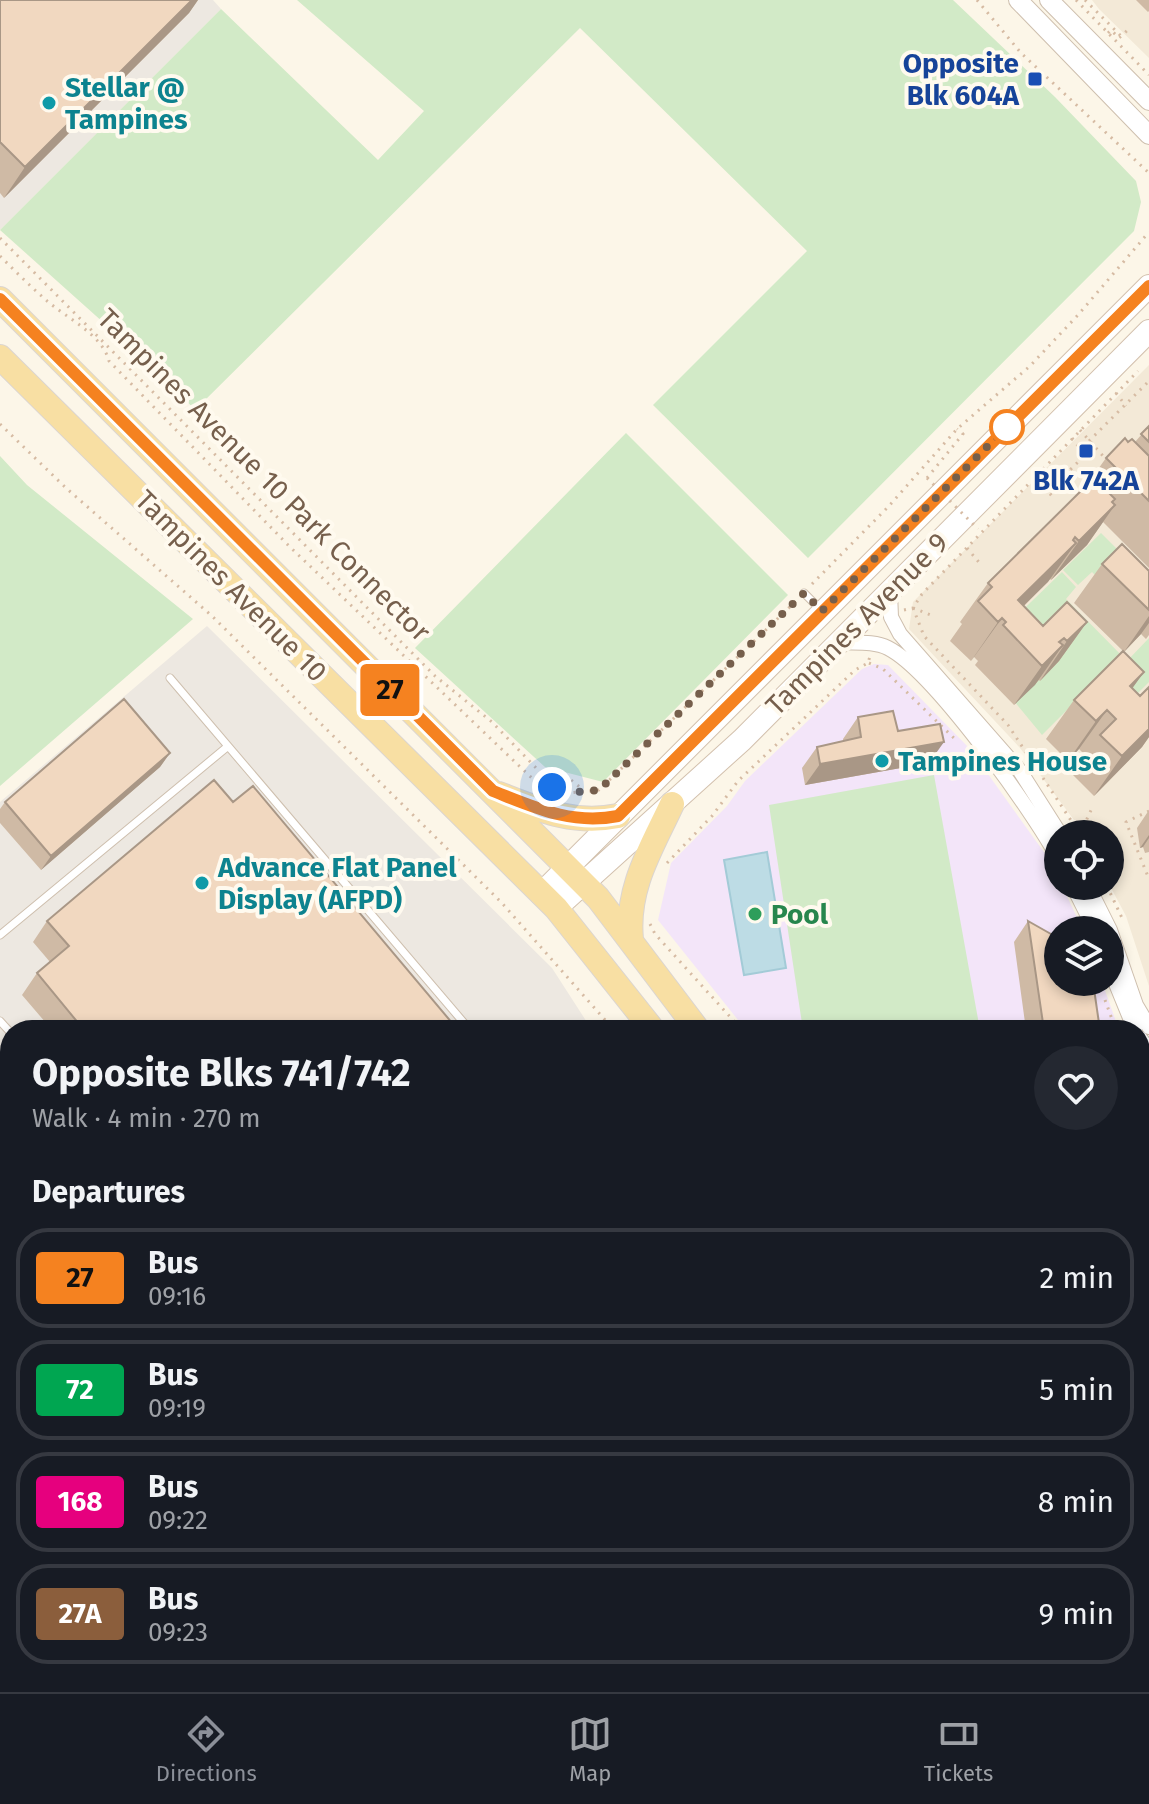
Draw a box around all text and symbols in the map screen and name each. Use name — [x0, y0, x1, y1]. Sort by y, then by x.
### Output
place label: Opposite Blk 604A — [903, 47, 1019, 112]
marker: Opposite Blk 604A — [1026, 70, 1044, 88]
place label: Stellar @ Tampines — [65, 71, 187, 136]
marker: Stellar @ Tampines — [40, 94, 58, 112]
street label: Tampines Avenue 10 Park Connector — [91, 302, 437, 648]
unlabelled marker — [990, 410, 1024, 444]
marker: Blk 742A — [1077, 442, 1095, 460]
place label: Blk 742A — [1033, 464, 1139, 497]
street label: Tampines Avenue 10 — [128, 483, 334, 689]
street label: Tampines Avenue 9 — [759, 526, 955, 722]
line badge: 27 — [354, 664, 426, 716]
text: 27 — [376, 673, 404, 706]
place label: Tampines House — [898, 745, 1107, 778]
marker: Tampines House — [873, 752, 891, 770]
your location — [532, 767, 572, 807]
map controls — [1044, 820, 1124, 996]
button: locate — [1044, 820, 1124, 900]
place label: Advance Flat Panel Display (AFPD) — [217, 851, 457, 916]
marker: Advance Flat Panel Display (AFPD) — [193, 874, 211, 892]
place label: Pool — [771, 898, 829, 931]
marker: Pool — [746, 905, 764, 923]
button: layers — [1044, 916, 1124, 996]
button: heart — [1034, 1046, 1118, 1130]
text: Opposite Blks 741/742 — [32, 1050, 411, 1096]
text: Walk · 4 min · 270 m — [32, 1103, 261, 1134]
text: Departures — [32, 1174, 185, 1210]
text: Bus — [148, 1245, 198, 1281]
text: 2 min — [1039, 1260, 1114, 1296]
text: 27 — [66, 1261, 94, 1294]
text: 09:16 — [148, 1281, 206, 1312]
text: Bus — [148, 1357, 198, 1393]
text: 5 min — [1039, 1372, 1114, 1408]
text: 72 — [66, 1373, 94, 1406]
text: 09:19 — [148, 1393, 206, 1424]
text: Bus — [148, 1469, 198, 1505]
text: 8 min — [1038, 1484, 1114, 1520]
text: 168 — [57, 1485, 103, 1518]
text: 09:22 — [148, 1505, 208, 1536]
text: Bus — [148, 1581, 198, 1617]
text: 9 min — [1039, 1596, 1114, 1632]
text: 27A — [59, 1597, 101, 1630]
text: 09:23 — [148, 1617, 208, 1648]
tab: Directions — [156, 1712, 257, 1787]
tab: Map — [568, 1712, 612, 1787]
tab: Tickets — [924, 1712, 993, 1787]

